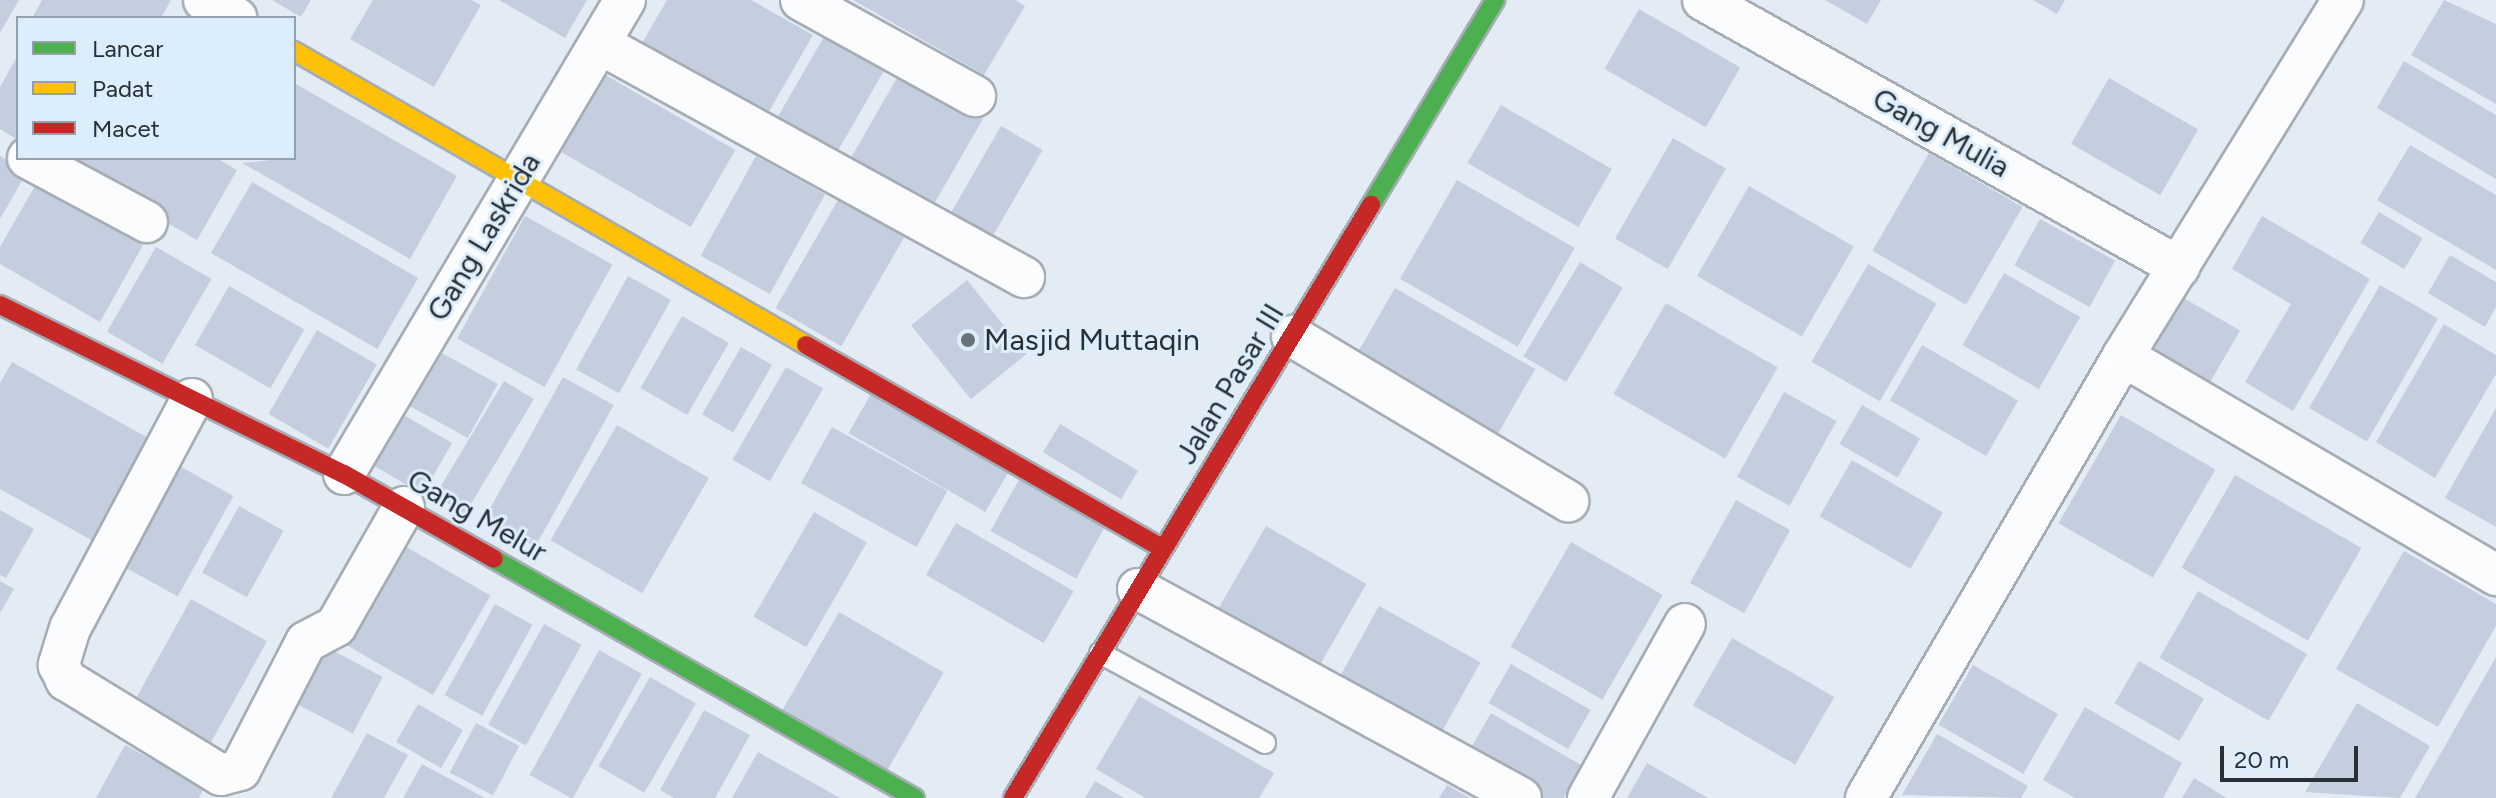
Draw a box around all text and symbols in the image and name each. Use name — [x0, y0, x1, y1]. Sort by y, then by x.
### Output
legend — [16, 16, 296, 160]
text: Lancar — [92, 34, 163, 63]
text: Padat — [92, 74, 153, 103]
street label: Gang Mulia — [1866, 81, 2016, 185]
text: Macet — [92, 114, 160, 143]
street label: Gang Laskrida — [420, 147, 548, 327]
street label: Jalan Pasar III — [1168, 297, 1292, 471]
place label: Masjid Muttaqin — [984, 322, 1200, 358]
marker: Masjid Muttaqin — [959, 331, 977, 349]
street label: Gang Melur — [401, 462, 553, 570]
scale bar — [2224, 730, 2362, 780]
text: 20 m — [2234, 745, 2289, 774]

